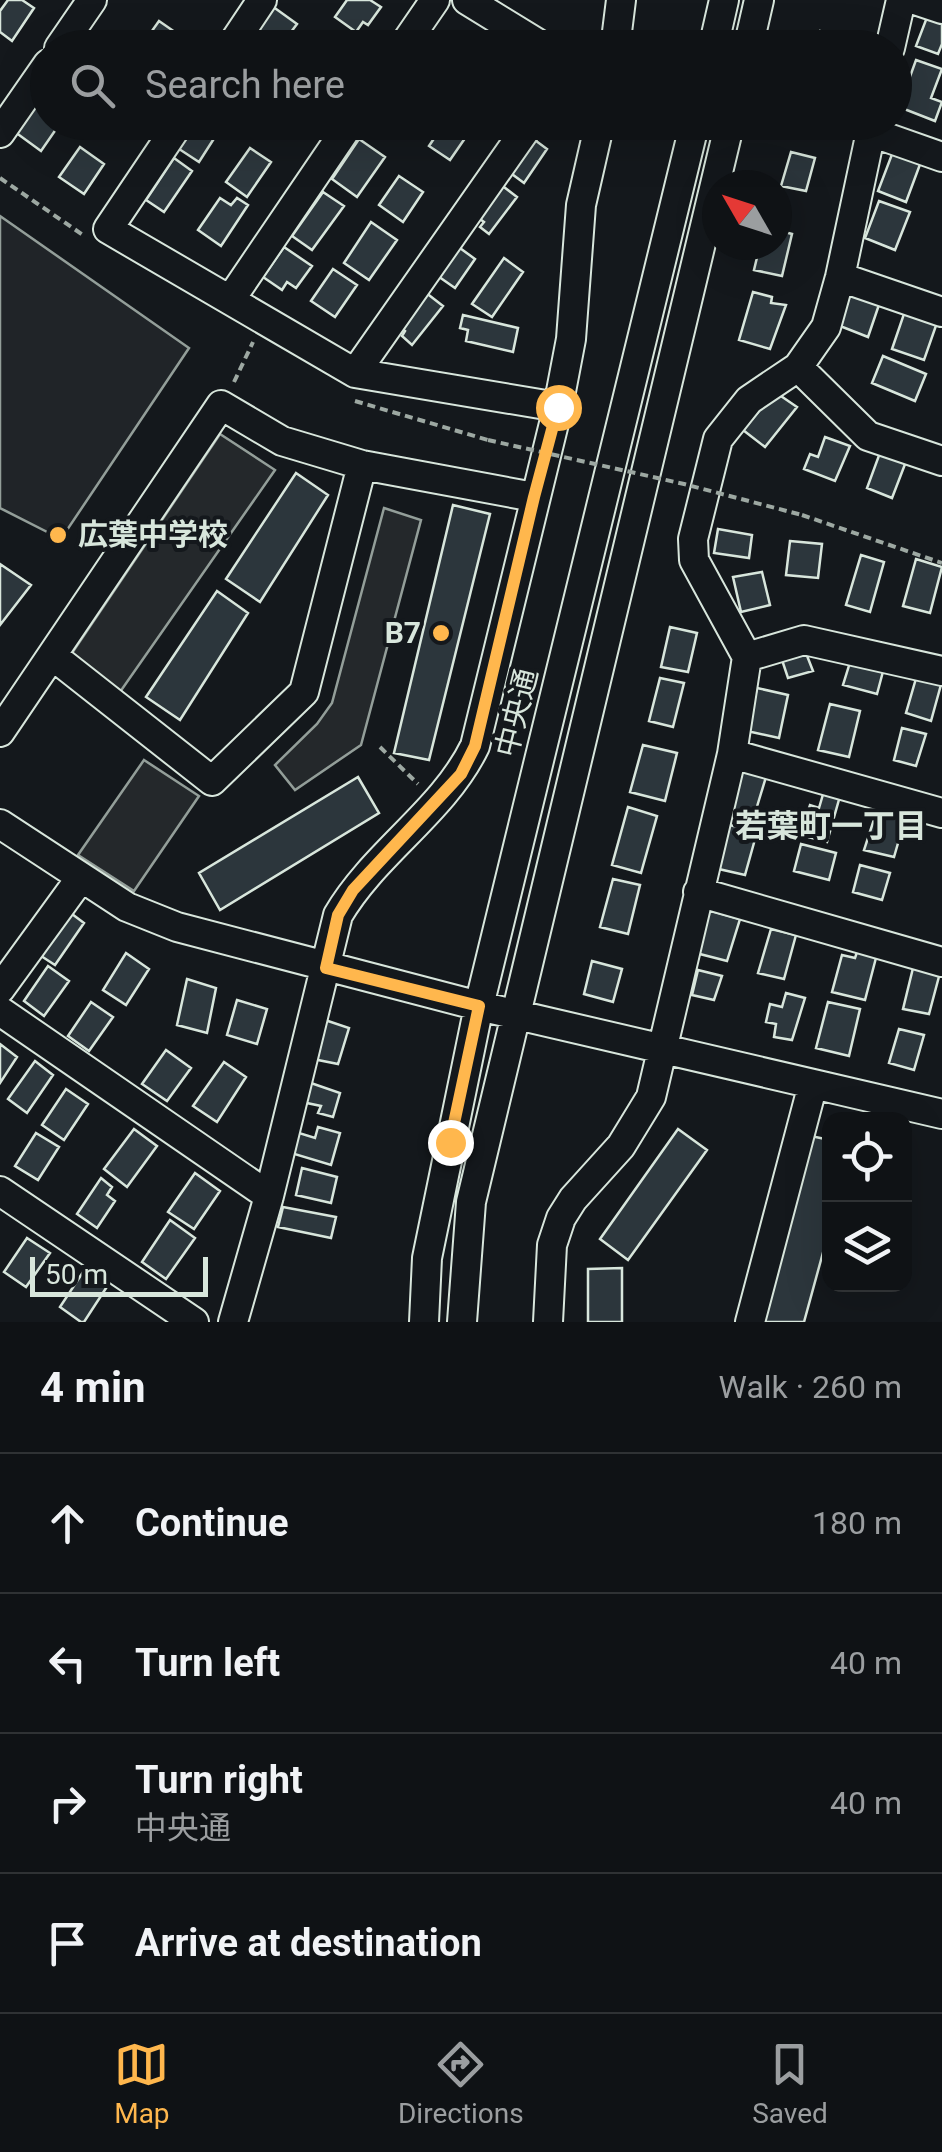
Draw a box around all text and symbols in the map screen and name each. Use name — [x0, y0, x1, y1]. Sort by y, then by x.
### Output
search box — [30, 30, 912, 140]
icon: search — [65, 58, 120, 113]
text: Search here — [145, 63, 345, 107]
north arrow — [702, 170, 792, 260]
route start — [536, 385, 582, 431]
place label: 広葉中学校 — [78, 517, 228, 552]
marker: 広葉中学校 — [47, 524, 69, 546]
place label: B7 — [385, 615, 421, 650]
marker: B7 — [430, 622, 452, 644]
street label: 中央通 — [489, 665, 544, 761]
district label: 若葉町一丁目 — [735, 807, 927, 845]
map controls — [822, 1112, 912, 1292]
button: locate — [822, 1112, 912, 1202]
route end — [428, 1120, 474, 1166]
button: layers — [822, 1202, 912, 1292]
scale bar — [30, 1252, 208, 1296]
text: 50 m — [45, 1258, 108, 1291]
text: 4 min — [40, 1363, 146, 1412]
text: Walk · 260 m — [719, 1368, 902, 1406]
icon: ahead — [40, 1496, 95, 1551]
text: Continue — [135, 1501, 289, 1545]
text: 180 m — [812, 1504, 902, 1542]
icon: left — [40, 1636, 95, 1691]
text: Turn left — [135, 1641, 280, 1685]
text: 40 m — [830, 1644, 902, 1682]
text: Turn right — [135, 1758, 303, 1802]
icon: right — [40, 1776, 95, 1831]
text: 40 m — [830, 1784, 902, 1822]
text: 中央通 — [135, 1809, 231, 1847]
icon: arrive — [40, 1916, 95, 1971]
text: Arrive at destination — [135, 1921, 482, 1965]
tab: Map — [114, 2037, 170, 2130]
tab: Directions — [398, 2037, 524, 2130]
tab: Saved — [752, 2037, 828, 2130]

